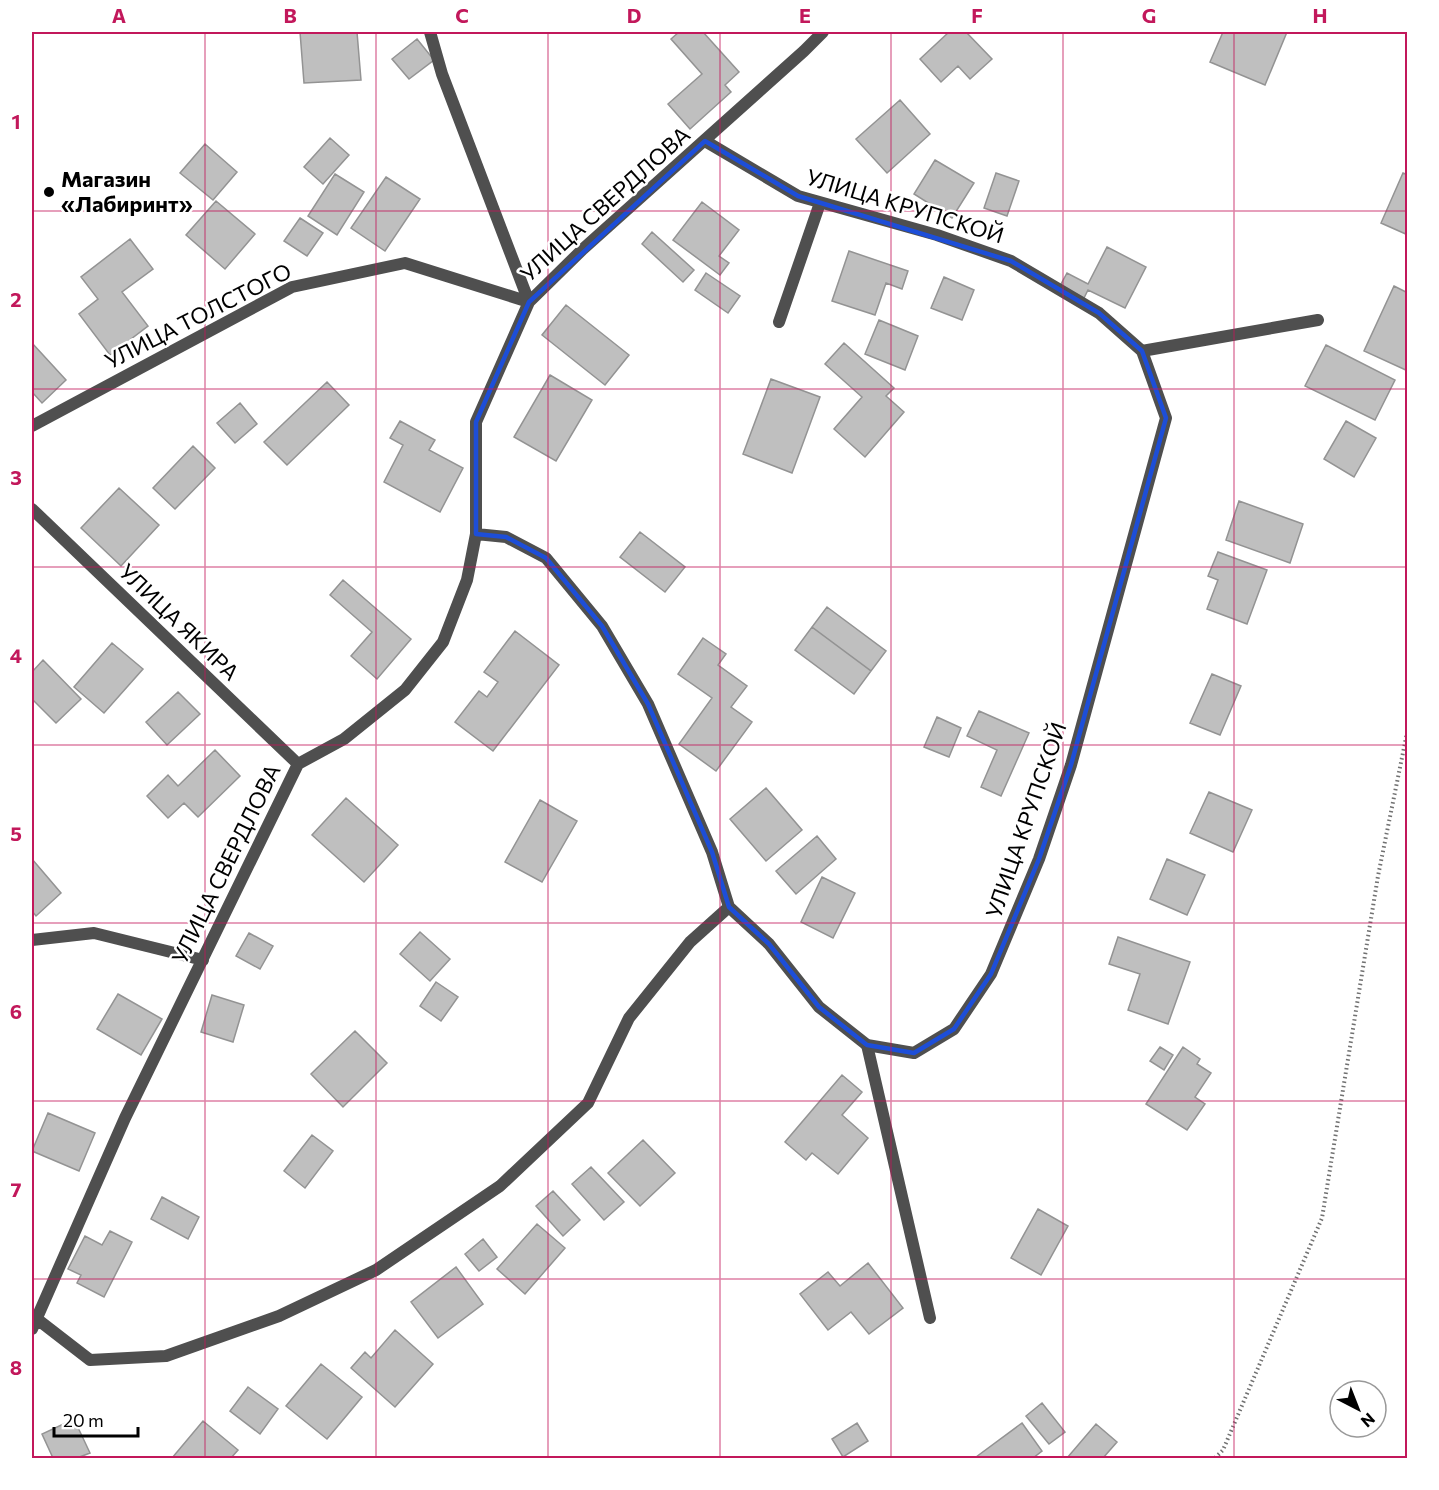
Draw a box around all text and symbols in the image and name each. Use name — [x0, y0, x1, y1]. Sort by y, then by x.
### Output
text: A — [112, 3, 126, 27]
text: B — [283, 3, 297, 27]
text: C — [455, 3, 469, 27]
text: D — [627, 3, 641, 27]
text: E — [799, 3, 811, 27]
text: F — [971, 3, 983, 27]
text: G — [1142, 3, 1156, 27]
text: H — [1313, 3, 1328, 27]
text: 1 — [11, 109, 21, 133]
street label: УЛИЦА СВЕРДЛОВА — [514, 120, 695, 287]
street label: УЛИЦА КРУПСКОЙ — [803, 163, 1007, 248]
place label: Магазин «Лабиринт» — [61, 165, 193, 217]
marker: Магазин «Лабиринт» — [42, 185, 56, 199]
street label: УЛИЦА ТОЛСТОГО — [100, 257, 296, 374]
text: 2 — [10, 287, 22, 311]
text: 3 — [10, 465, 22, 489]
street label: УЛИЦА ЯКИРА — [114, 558, 245, 686]
text: 4 — [10, 643, 22, 667]
street label: УЛИЦА КРУПСКОЙ — [979, 718, 1072, 921]
street label: УЛИЦА СВЕРДЛОВА — [165, 760, 286, 968]
text: 5 — [10, 821, 22, 845]
text: 6 — [10, 999, 22, 1023]
text: 7 — [11, 1177, 22, 1201]
text: 8 — [10, 1355, 22, 1379]
north arrow — [1328, 1379, 1388, 1439]
scale bar — [54, 1400, 138, 1438]
text: 20 m — [63, 1409, 104, 1431]
text: N — [1358, 1409, 1379, 1432]

